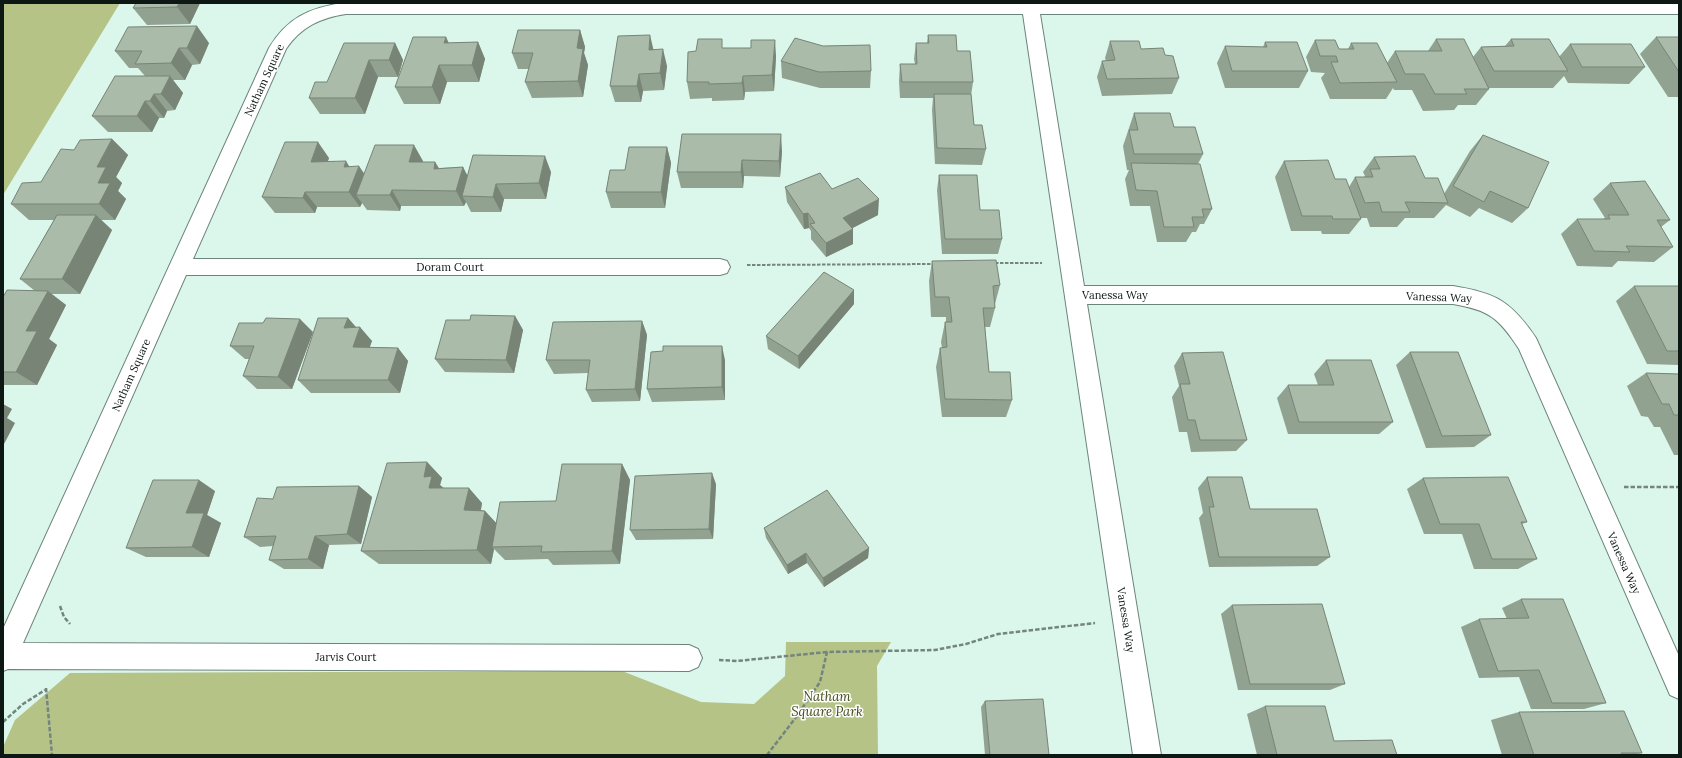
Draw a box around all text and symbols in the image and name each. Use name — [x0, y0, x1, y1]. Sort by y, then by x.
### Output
street label: Natham Square — [241, 41, 287, 119]
street label: Doram Court — [416, 260, 484, 274]
street label: Vanessa Way — [1081, 288, 1148, 302]
street label: Vanessa Way — [1405, 289, 1472, 305]
street label: Natham Square — [109, 336, 153, 414]
street label: Vanessa Way — [1604, 529, 1644, 596]
street label: Vanessa Way — [1114, 585, 1138, 654]
street label: Jarvis Court — [315, 650, 377, 664]
park label: Natham Square Park — [791, 688, 863, 720]

